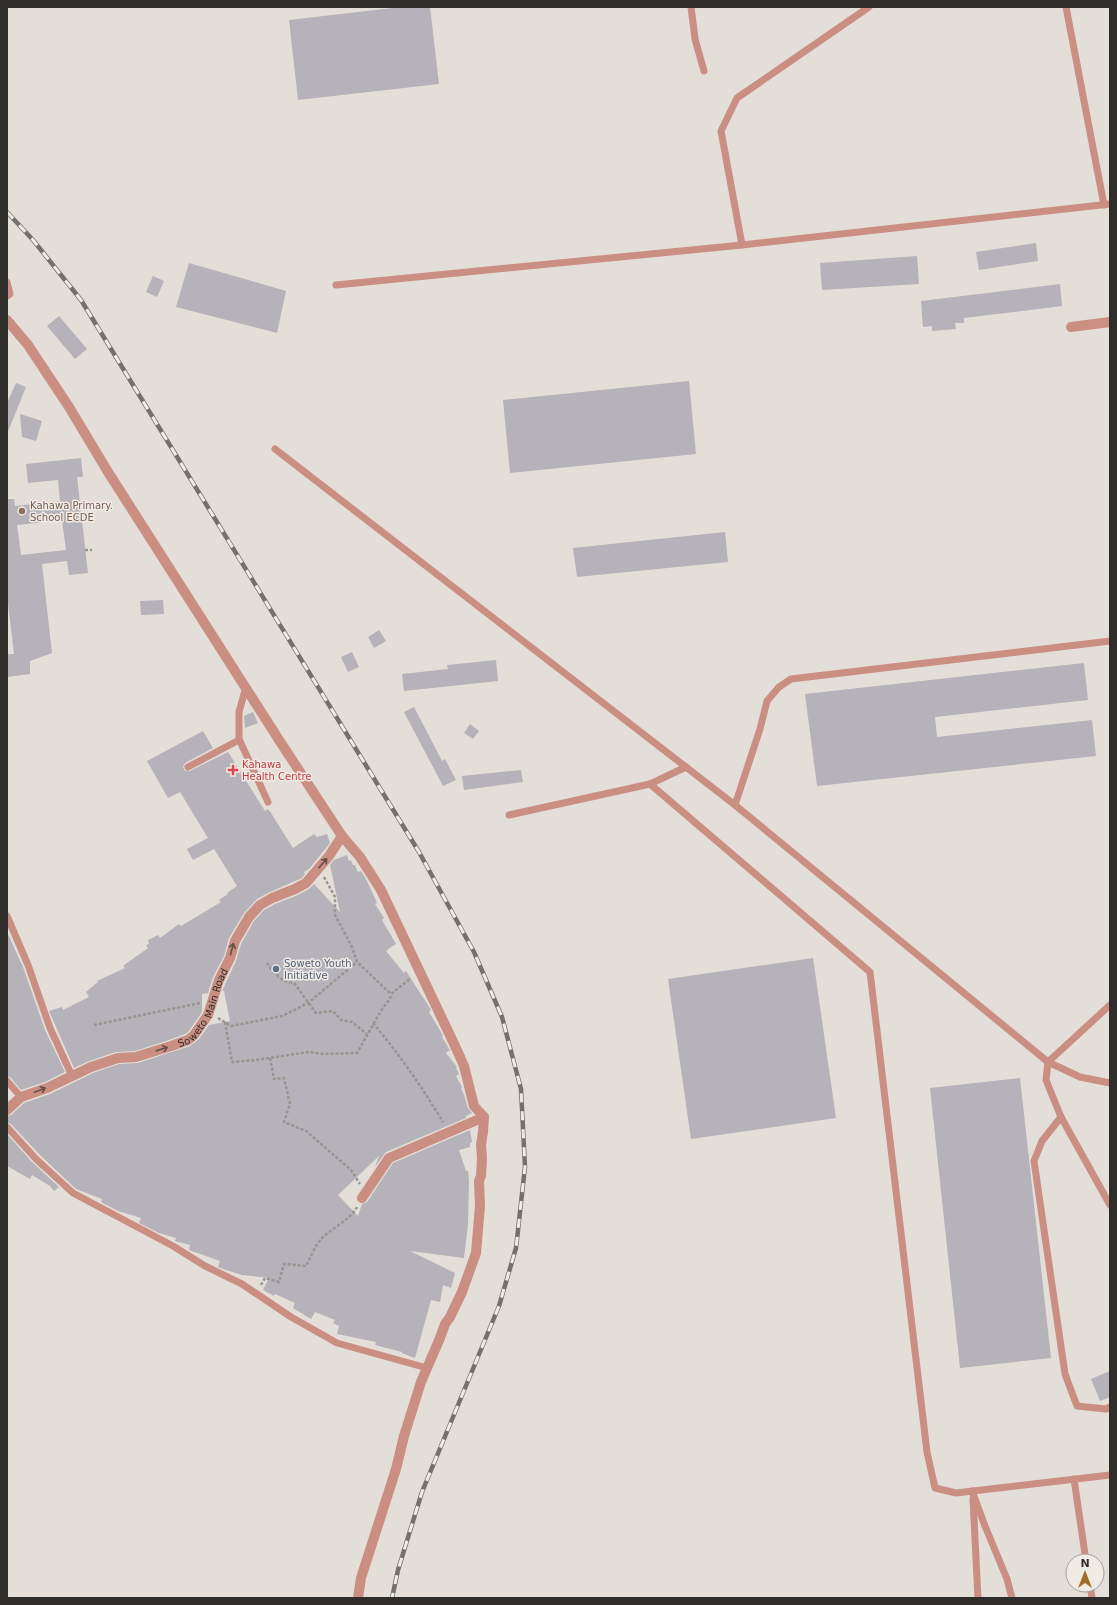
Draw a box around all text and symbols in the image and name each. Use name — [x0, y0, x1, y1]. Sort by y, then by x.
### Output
place label: Kahawa Primary. School ECDE — [30, 500, 113, 523]
marker: Kahawa Primary. School ECDE — [17, 506, 27, 516]
place label: Kahawa Health Centre — [242, 759, 311, 782]
marker: Kahawa Health Centre — [227, 764, 239, 776]
one-way arrow — [319, 858, 328, 868]
one-way arrow — [229, 943, 237, 956]
place label: Soweto Youth Initiative — [284, 958, 352, 981]
marker: Soweto Youth Initiative — [271, 964, 281, 974]
street label: Soweto Main Road — [176, 966, 230, 1049]
one-way arrow — [156, 1045, 169, 1052]
one-way arrow — [34, 1086, 46, 1094]
north arrow — [1065, 1553, 1105, 1593]
text: N — [1080, 1557, 1090, 1570]

